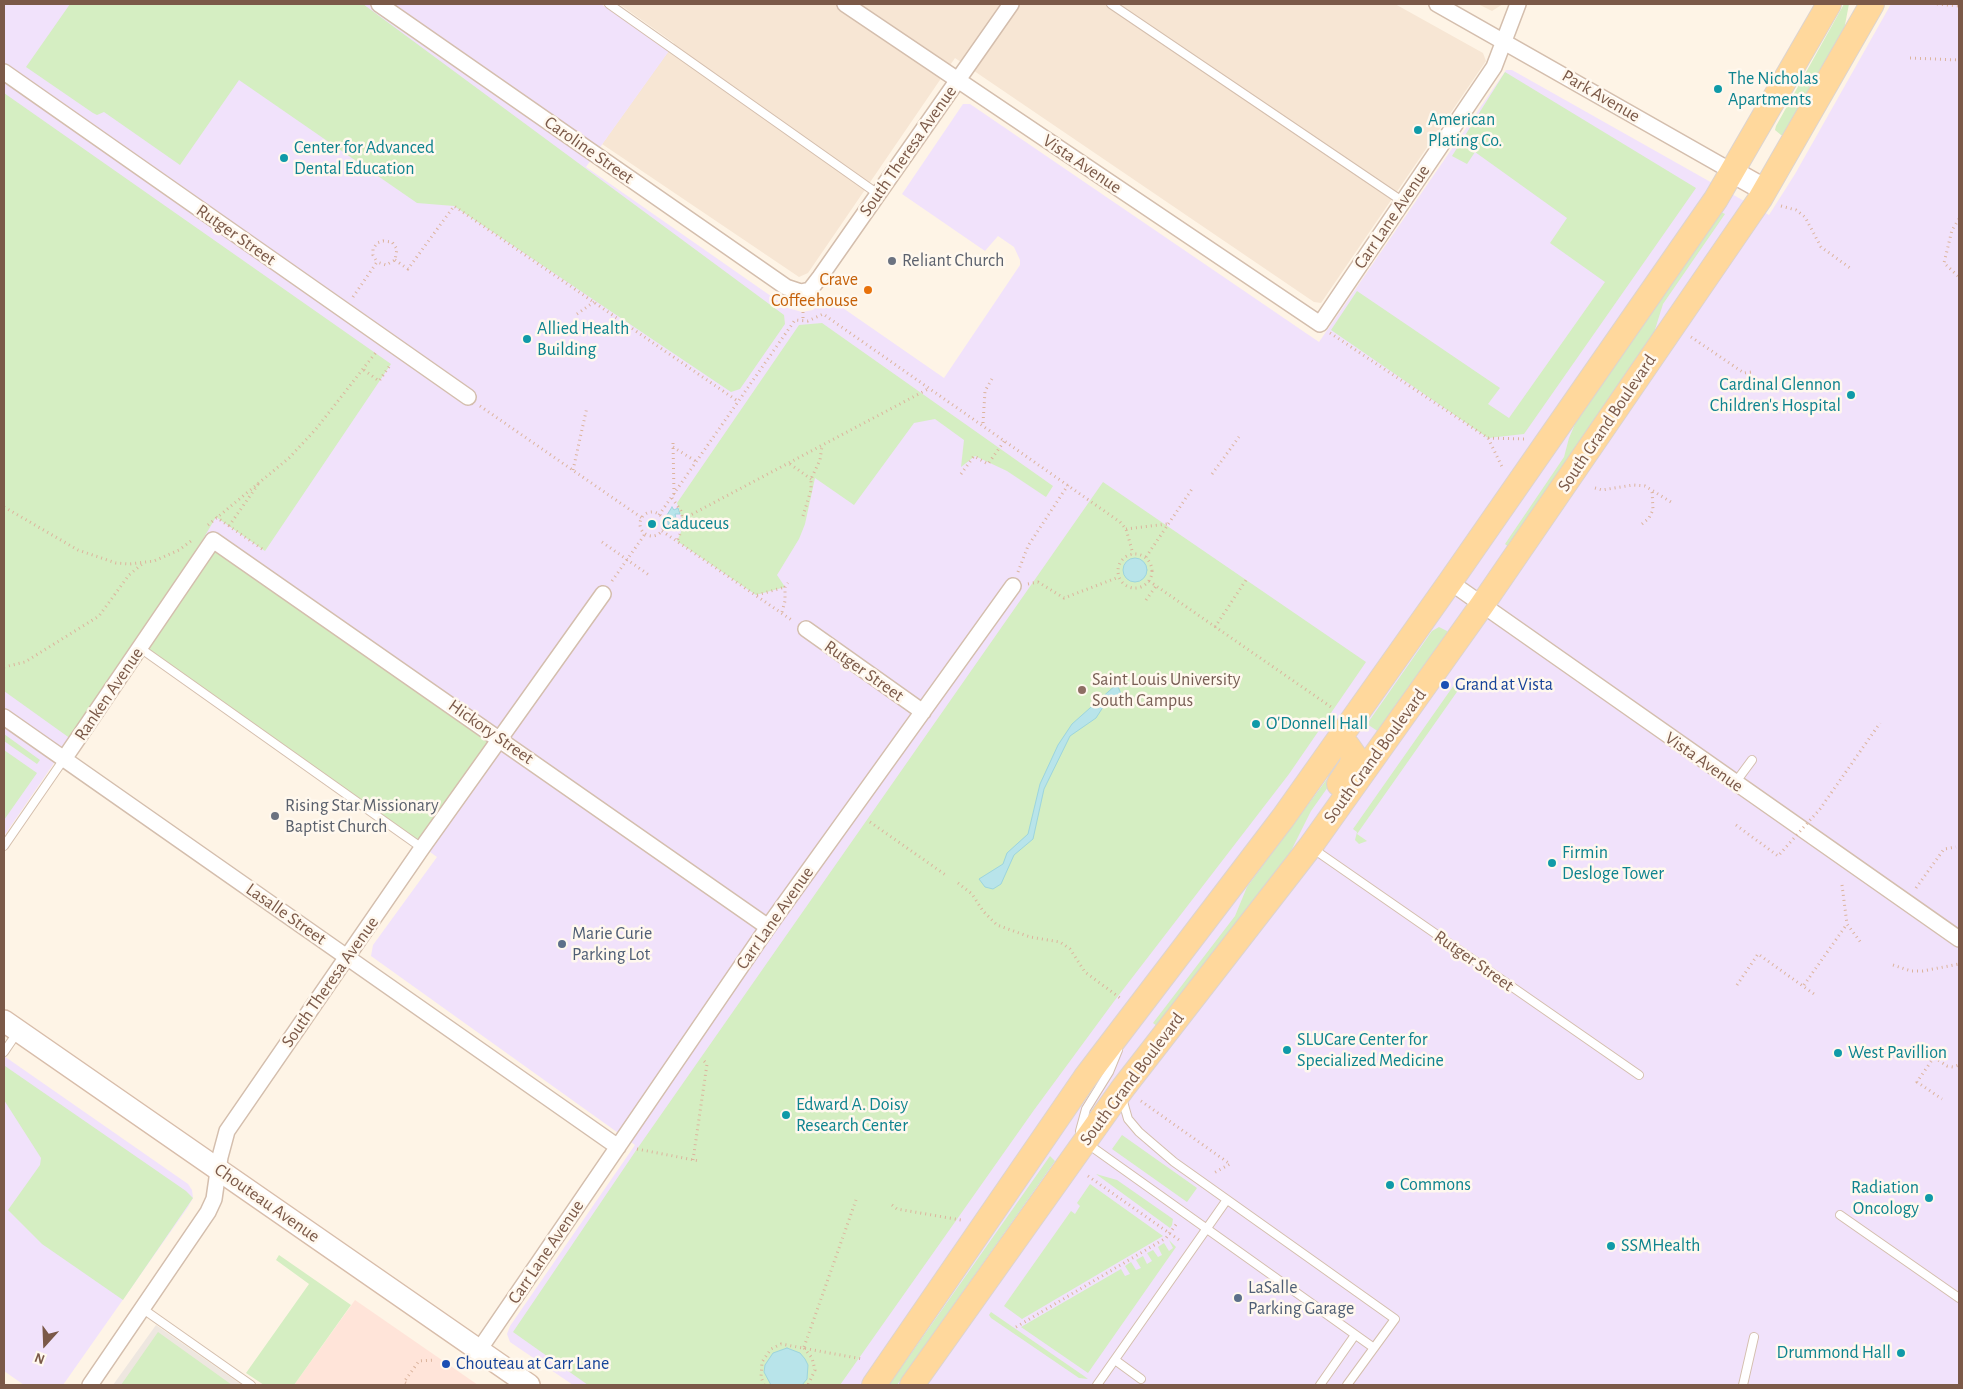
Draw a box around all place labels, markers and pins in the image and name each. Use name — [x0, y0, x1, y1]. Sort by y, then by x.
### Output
place label: The Nicholas Apartments — [1728, 68, 1818, 110]
marker: The Nicholas Apartments — [1712, 83, 1724, 95]
place label: American Plating Co. — [1428, 109, 1502, 152]
marker: American Plating Co. — [1412, 124, 1424, 136]
place label: Center for Advanced Dental Education — [294, 137, 434, 180]
marker: Center for Advanced Dental Education — [278, 152, 290, 164]
place label: Reliant Church — [902, 250, 1004, 272]
marker: Reliant Church — [886, 255, 898, 267]
place label: Crave Coffeehouse — [771, 269, 858, 312]
marker: Crave Coffeehouse — [862, 284, 874, 296]
place label: Allied Health Building — [537, 318, 629, 360]
marker: Allied Health Building — [521, 333, 533, 345]
place label: Cardinal Glennon Children's Hospital — [1710, 374, 1841, 416]
marker: Cardinal Glennon Children's Hospital — [1845, 389, 1857, 401]
place label: Caduceus — [662, 513, 729, 535]
marker: Caduceus — [646, 518, 658, 530]
place label: Saint Louis University South Campus — [1092, 669, 1240, 712]
place label: Grand at Vista — [1455, 674, 1553, 696]
marker: Grand at Vista — [1439, 679, 1451, 691]
marker: Saint Louis University South Campus — [1076, 684, 1088, 696]
place label: O'Donnell Hall — [1266, 713, 1368, 735]
marker: O'Donnell Hall — [1250, 718, 1262, 730]
place label: Rising Star Missionary Baptist Church — [285, 795, 439, 838]
marker: Rising Star Missionary Baptist Church — [269, 810, 281, 822]
place label: Firmin Desloge Tower — [1562, 842, 1664, 884]
marker: Firmin Desloge Tower — [1546, 857, 1558, 869]
place label: Marie Curie Parking Lot — [572, 923, 652, 966]
marker: Marie Curie Parking Lot — [556, 938, 568, 950]
place label: SLUCare Center for Specialized Medicine — [1297, 1029, 1444, 1072]
place label: West Pavillion — [1848, 1042, 1947, 1064]
marker: SLUCare Center for Specialized Medicine — [1281, 1044, 1293, 1056]
marker: West Pavillion — [1832, 1047, 1844, 1059]
place label: Edward A. Doisy Research Center — [796, 1094, 908, 1136]
marker: Edward A. Doisy Research Center — [780, 1109, 792, 1121]
place label: Commons — [1400, 1174, 1471, 1196]
place label: Radiation Oncology — [1851, 1177, 1919, 1220]
marker: Commons — [1384, 1179, 1396, 1191]
marker: Radiation Oncology — [1923, 1192, 1935, 1204]
place label: SSMHealth — [1621, 1235, 1700, 1257]
marker: SSMHealth — [1605, 1240, 1617, 1252]
place label: LaSalle Parking Garage — [1248, 1277, 1354, 1320]
marker: LaSalle Parking Garage — [1232, 1292, 1244, 1304]
place label: Drummond Hall — [1777, 1342, 1891, 1364]
marker: Drummond Hall — [1895, 1347, 1907, 1359]
place label: Chouteau at Carr Lane — [456, 1353, 609, 1375]
marker: Chouteau at Carr Lane — [440, 1358, 452, 1370]

